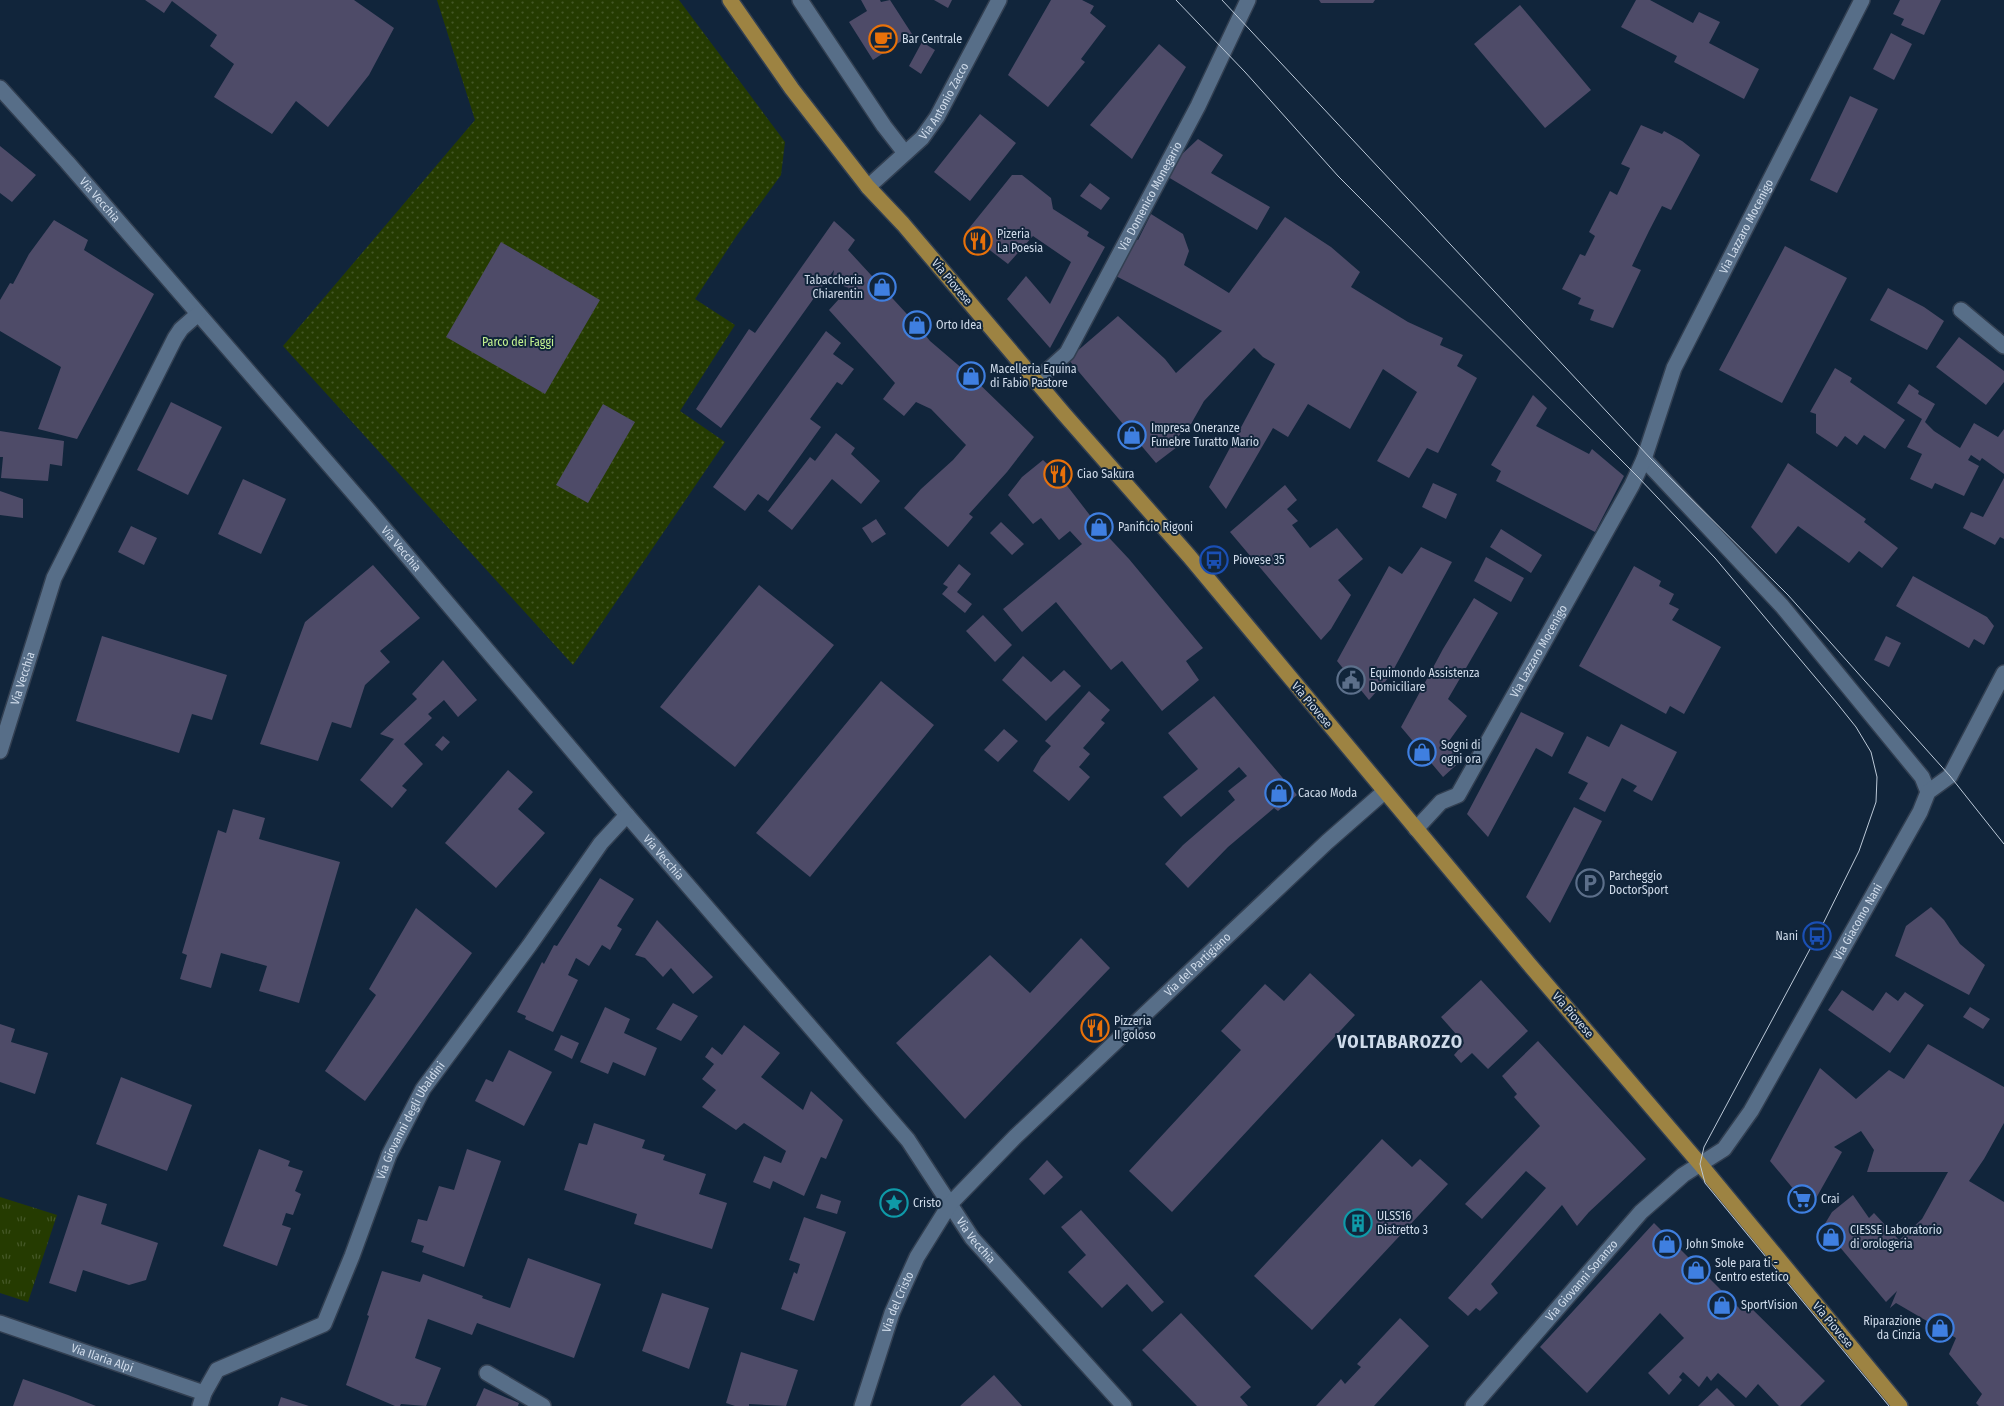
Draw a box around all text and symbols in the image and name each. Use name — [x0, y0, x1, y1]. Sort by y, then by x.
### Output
cafe icon: Bar Centrale — [868, 24, 898, 54]
place label: Bar Centrale — [902, 32, 962, 46]
street label: Via Antonio Zacco — [916, 60, 972, 142]
street label: Via Domenico Monegario — [1115, 139, 1185, 253]
street label: Via Vecchia — [77, 175, 123, 225]
street label: Via Lazzaro Mocenigo — [1716, 177, 1776, 276]
restaurant icon: Pizeria La Poesia — [963, 226, 993, 256]
place label: Pizeria La Poesia — [997, 227, 1043, 255]
street label: Via Piovese — [929, 256, 975, 308]
shop icon: Tabaccheria Chiarentin — [867, 272, 897, 302]
place label: Tabaccheria Chiarentin — [805, 273, 863, 301]
shop icon: Orto Idea — [902, 310, 932, 340]
place label: Orto Idea — [936, 318, 982, 332]
park label: Parco dei Faggi — [482, 335, 554, 349]
shop icon: Macelleria Equina di Fabio Pastore — [956, 361, 986, 391]
place label: Macelleria Equina di Fabio Pastore — [990, 362, 1077, 390]
shop icon: Impresa Oneranze Funebre Turatto Mario — [1117, 420, 1147, 450]
place label: Impresa Oneranze Funebre Turatto Mario — [1151, 421, 1259, 449]
restaurant icon: Ciao Sakura — [1043, 459, 1073, 489]
place label: Ciao Sakura — [1077, 467, 1135, 481]
shop icon: Panificio Rigoni — [1084, 512, 1114, 542]
place label: Panificio Rigoni — [1118, 520, 1193, 534]
street label: Via Vecchia — [378, 523, 424, 574]
bus stop icon: Piovese 35 — [1199, 545, 1229, 575]
place label: Piovese 35 — [1233, 553, 1285, 567]
street label: Via Lazzaro Mocenigo — [1507, 602, 1570, 700]
street label: Via Vecchia — [8, 650, 38, 707]
public building icon: Equimondo Assistenza Domiciliare — [1336, 665, 1366, 695]
place label: Equimondo Assistenza Domiciliare — [1370, 666, 1480, 694]
street label: Via Piovese — [1289, 679, 1335, 731]
shop icon: Sogni di ogni ora — [1407, 737, 1437, 767]
place label: Sogni di ogni ora — [1441, 738, 1481, 766]
shop icon: Cacao Moda — [1264, 778, 1294, 808]
place label: Cacao Moda — [1298, 786, 1357, 800]
street label: Via Vecchia — [640, 832, 687, 883]
parking icon: Parcheggio DoctorSport — [1575, 868, 1605, 898]
place label: Parcheggio DoctorSport — [1609, 869, 1669, 897]
street label: Via Giacomo Nani — [1831, 881, 1885, 963]
bus stop icon: Nani — [1802, 921, 1832, 951]
place label: Nani — [1775, 929, 1798, 943]
street label: Via del Partigiano — [1161, 930, 1234, 999]
street label: Via Piovese — [1549, 989, 1597, 1041]
restaurant icon: Pizzeria II goloso — [1080, 1013, 1110, 1043]
place label: Pizzeria II goloso — [1114, 1014, 1156, 1042]
district label: VOLTABAROZZO — [1336, 1031, 1463, 1053]
street label: Via Giovanni degli Ubaldini — [374, 1059, 448, 1181]
supermarket icon: Crai — [1787, 1184, 1817, 1214]
place icon: Cristo — [879, 1188, 909, 1218]
place label: Crai — [1821, 1192, 1840, 1206]
place label: Cristo — [913, 1196, 941, 1210]
building icon: ULSS16 Distretto 3 — [1343, 1208, 1373, 1238]
place label: ULSS16 Distretto 3 — [1377, 1209, 1428, 1237]
street label: Via Vecchia — [953, 1215, 999, 1266]
shop icon: CIESSE Laboratorio di orologeria — [1816, 1222, 1846, 1252]
place label: CIESSE Laboratorio di orologeria — [1850, 1223, 1942, 1251]
shop icon: John Smoke — [1652, 1229, 1682, 1259]
street label: Via Giovanni Soranzo — [1543, 1237, 1621, 1324]
place label: John Smoke — [1686, 1237, 1744, 1251]
shop icon: Sole para ti - Centro estetico — [1681, 1255, 1711, 1285]
place label: Sole para ti - Centro estetico — [1715, 1256, 1789, 1284]
street label: Via del Cristo — [879, 1269, 916, 1334]
shop icon: SportVision — [1707, 1290, 1737, 1320]
place label: SportVision — [1741, 1298, 1798, 1312]
street label: Via Piovese — [1810, 1299, 1856, 1351]
shop icon: Riparazione da Cinzia — [1925, 1313, 1955, 1343]
place label: Riparazione da Cinzia — [1863, 1314, 1921, 1342]
street label: Via Ilaria Alpi — [69, 1341, 135, 1375]

